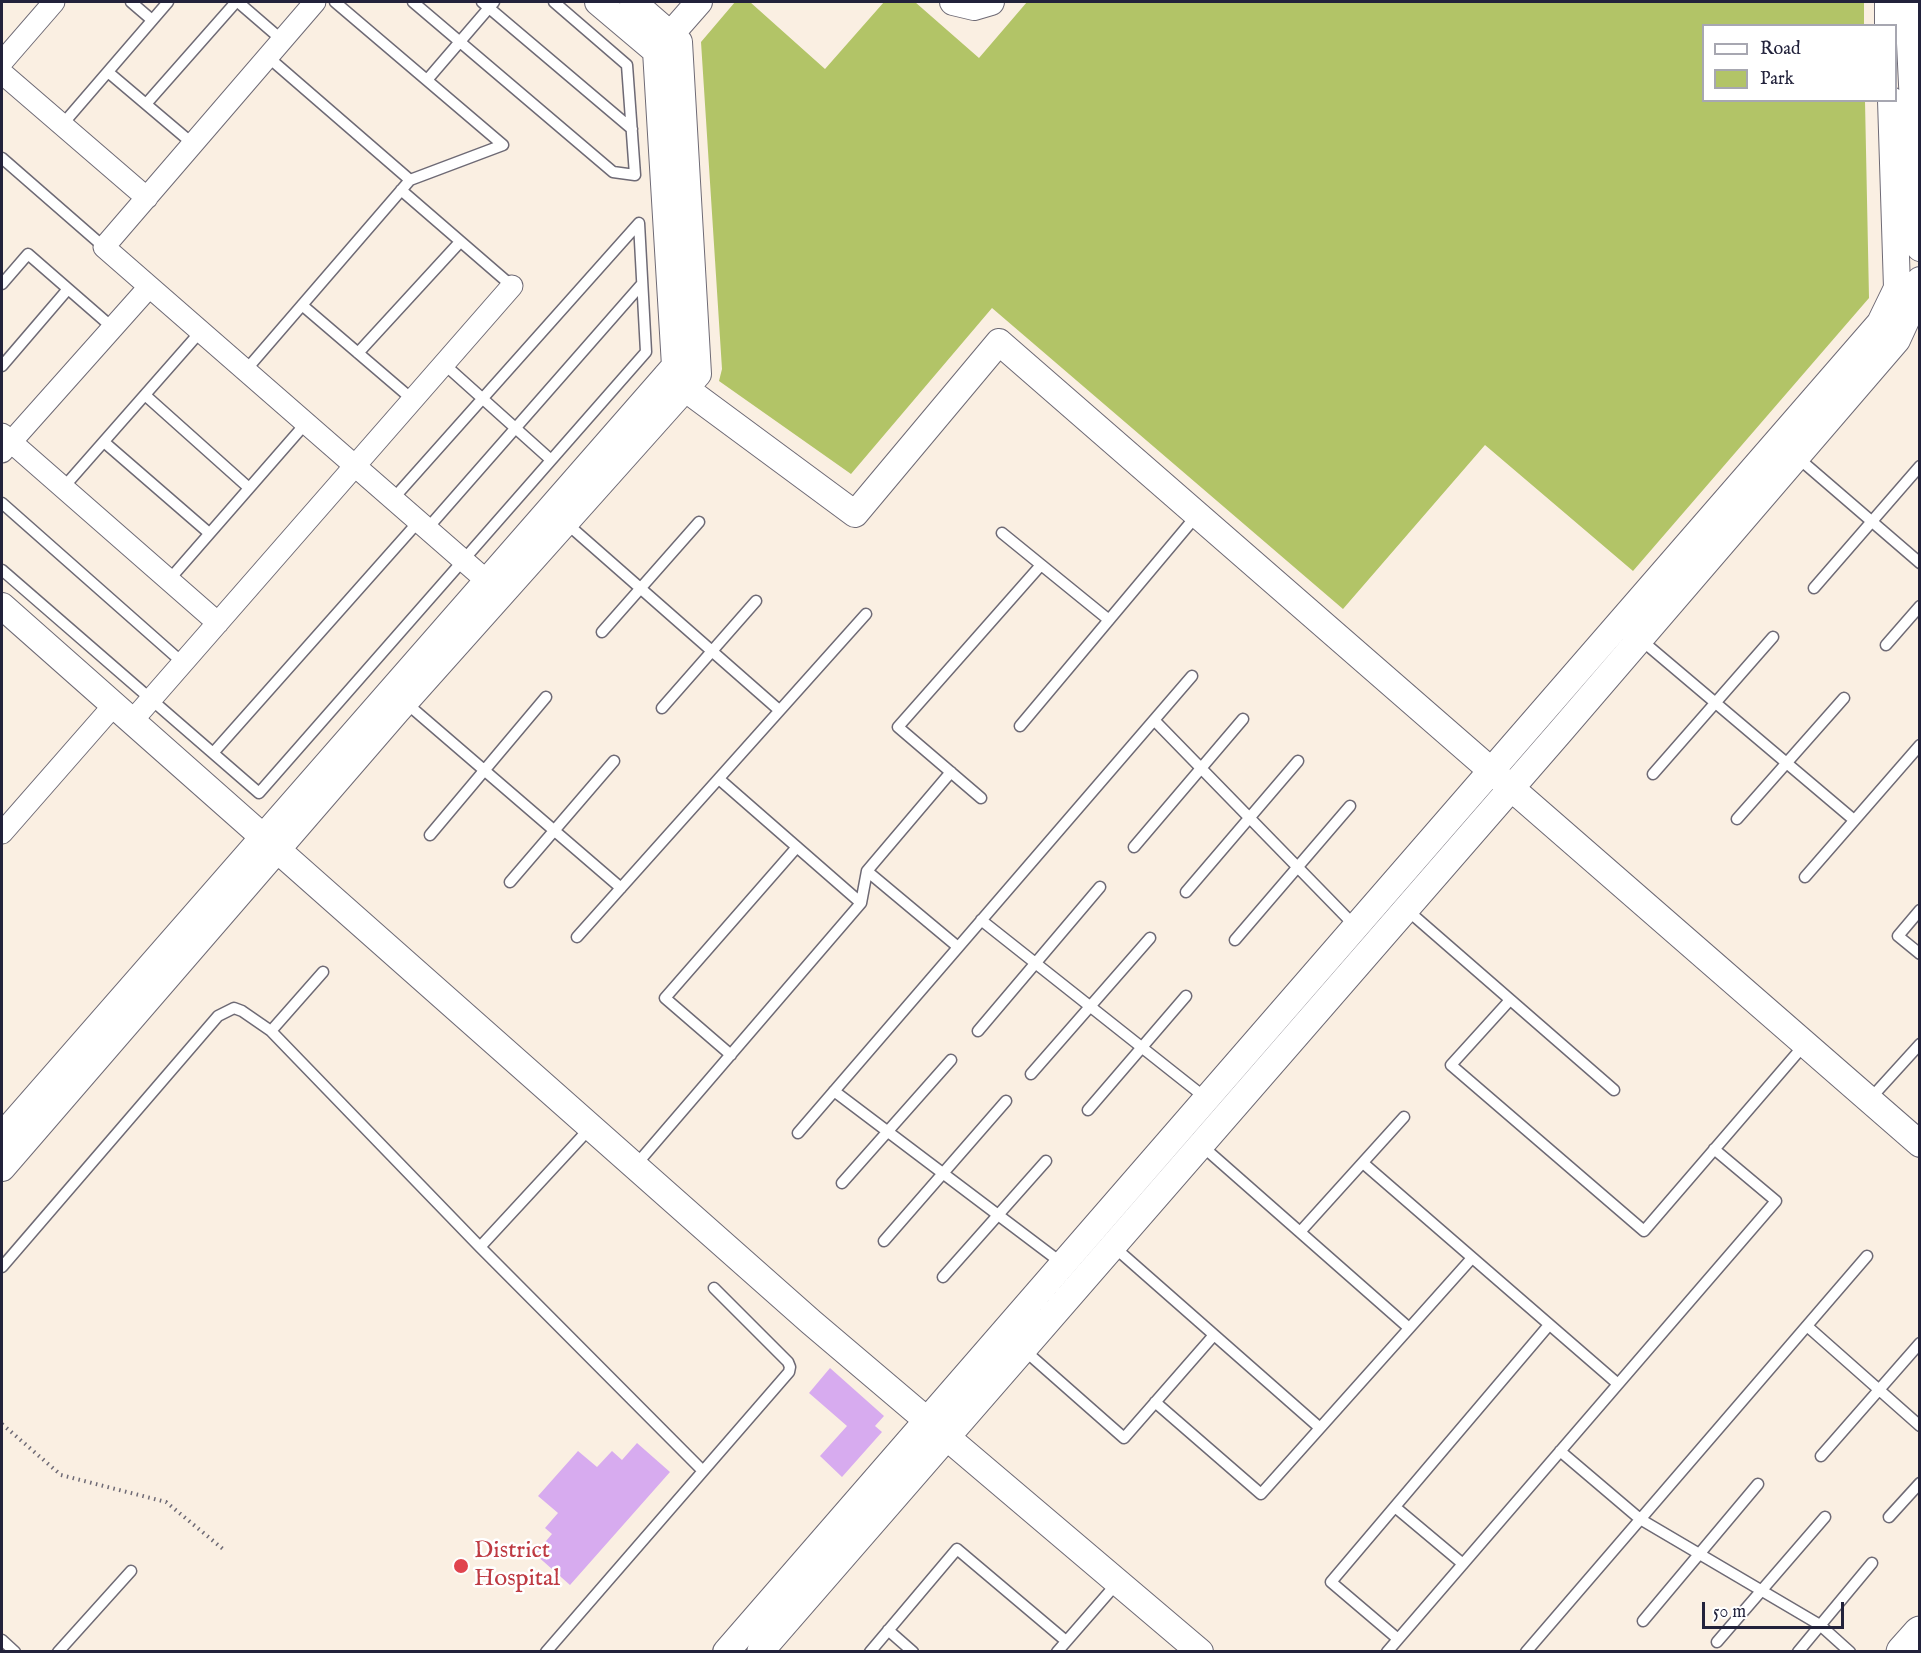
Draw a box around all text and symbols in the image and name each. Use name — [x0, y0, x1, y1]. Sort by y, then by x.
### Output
legend — [1702, 24, 1897, 102]
text: Road — [1760, 38, 1801, 61]
text: Park — [1760, 68, 1794, 91]
place label: District Hospital — [474, 1538, 560, 1594]
marker: District Hospital — [452, 1557, 470, 1575]
scale bar — [1705, 1590, 1848, 1628]
text: 50 m — [1713, 1601, 1746, 1624]

